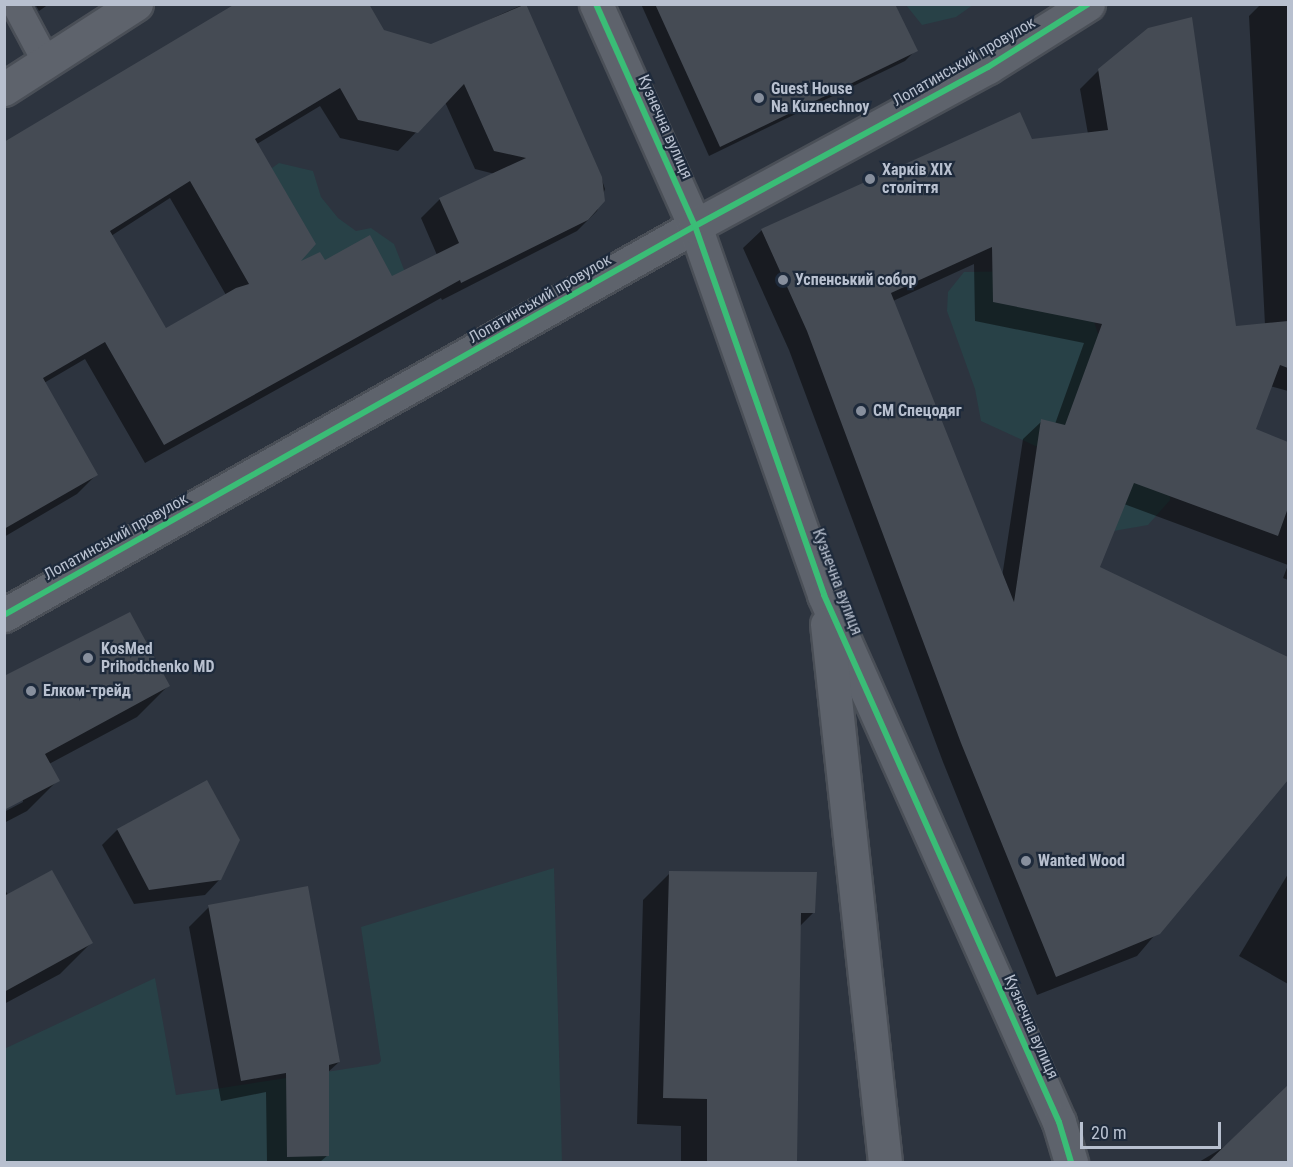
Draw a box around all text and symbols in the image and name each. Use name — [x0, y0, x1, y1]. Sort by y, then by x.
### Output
street label: Лопатинський провулок — [889, 13, 1039, 111]
street label: Кузнечна вулиця — [633, 72, 697, 182]
place label: Guest House Na Kuznechnoy — [771, 79, 869, 117]
marker: Guest House Na Kuznechnoy — [752, 91, 766, 105]
place label: Харків XIX століття — [882, 160, 953, 198]
marker: Харків XIX століття — [863, 172, 877, 186]
street label: Лопатинський провулок — [465, 250, 615, 348]
place label: Успенський собор — [795, 270, 917, 290]
marker: Успенський собор — [776, 273, 790, 287]
place label: СМ Спецодяг — [873, 401, 962, 421]
marker: СМ Спецодяг — [854, 404, 868, 418]
street label: Лопатинський провулок — [41, 489, 191, 585]
street label: Кузнечна вулиця — [808, 526, 866, 638]
place label: KosMed Prihodchenko MD — [101, 639, 214, 677]
marker: KosMed Prihodchenko MD — [79, 649, 97, 667]
place label: Елком-трейд — [43, 681, 131, 701]
marker: Елком-трейд — [24, 684, 38, 698]
place label: Wanted Wood — [1038, 851, 1125, 871]
marker: Wanted Wood — [1019, 854, 1033, 868]
street label: Кузнечна вулиця — [999, 972, 1063, 1082]
scale bar — [1083, 1110, 1224, 1148]
text: 20 m — [1091, 1122, 1126, 1143]

